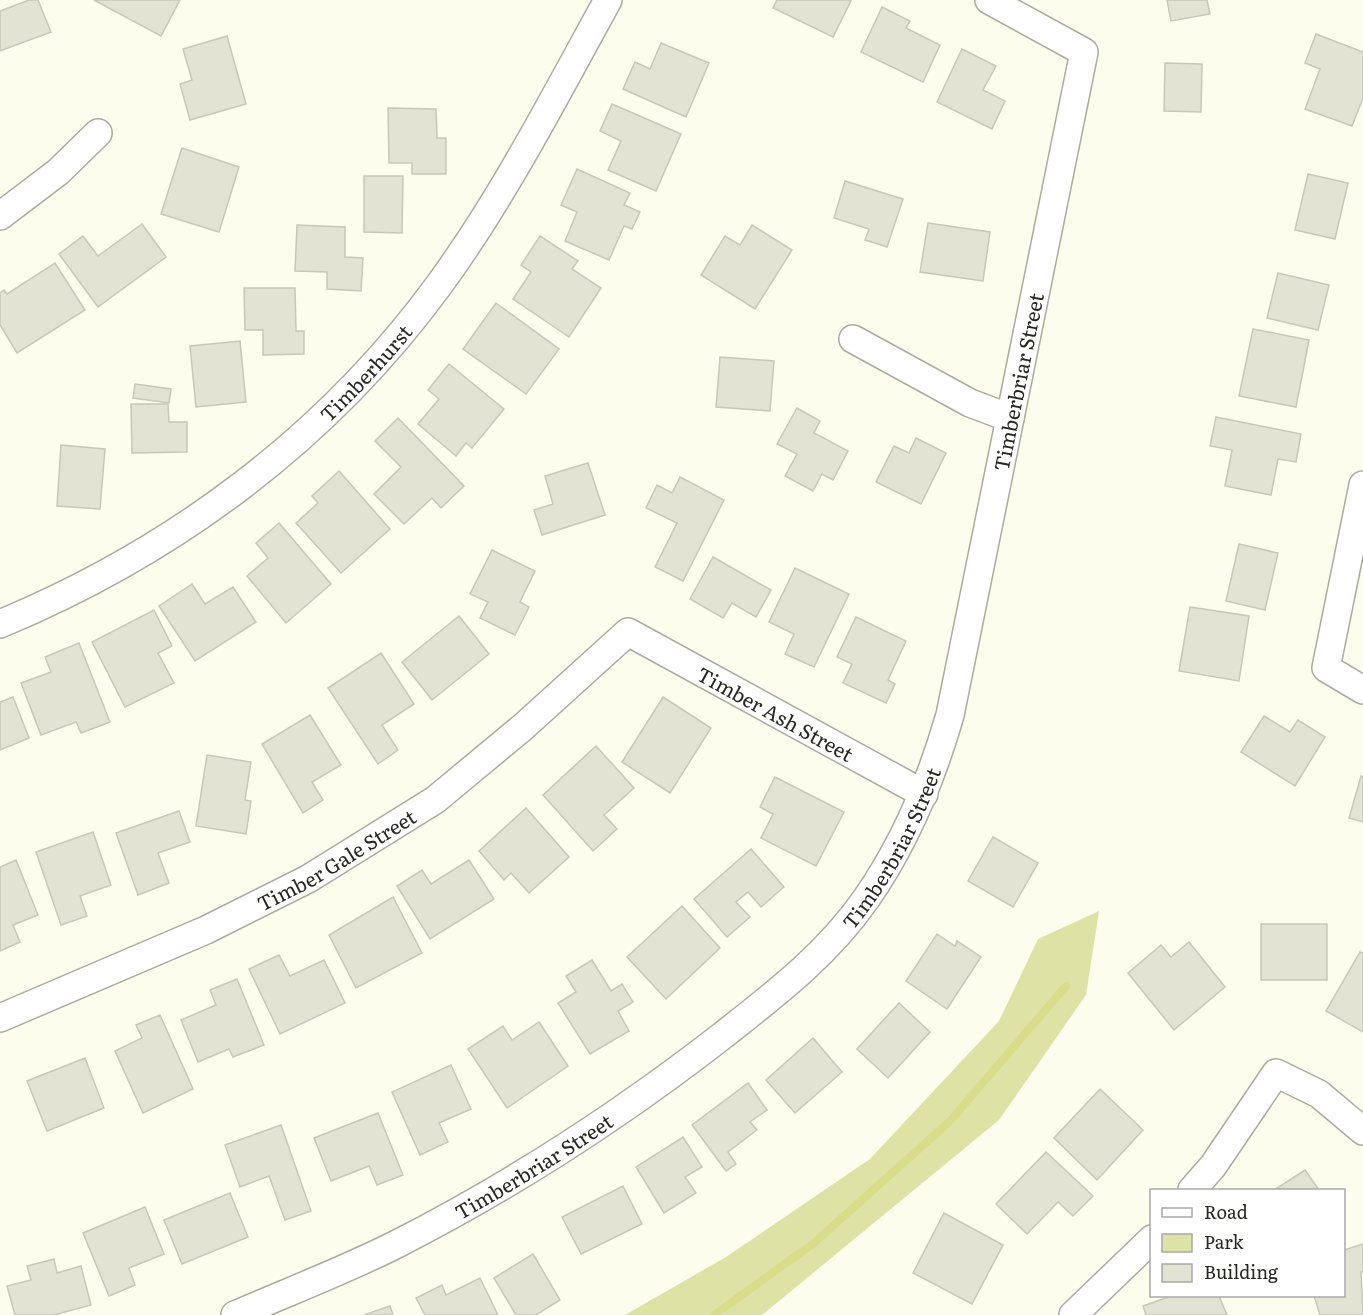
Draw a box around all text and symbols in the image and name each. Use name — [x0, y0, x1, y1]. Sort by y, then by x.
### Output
street label: Timberbriar Street — [985, 290, 1050, 473]
street label: Timberhurst — [312, 317, 418, 428]
street label: Timber Ash Street — [692, 658, 859, 768]
street label: Timberbriar Street — [834, 763, 947, 935]
street label: Timber Gale Street — [251, 801, 421, 917]
street label: Timberbriar Street — [449, 1105, 618, 1226]
legend — [1150, 1189, 1345, 1297]
text: Road — [1204, 1198, 1248, 1225]
text: Park — [1204, 1228, 1245, 1255]
text: Building — [1204, 1258, 1279, 1285]

